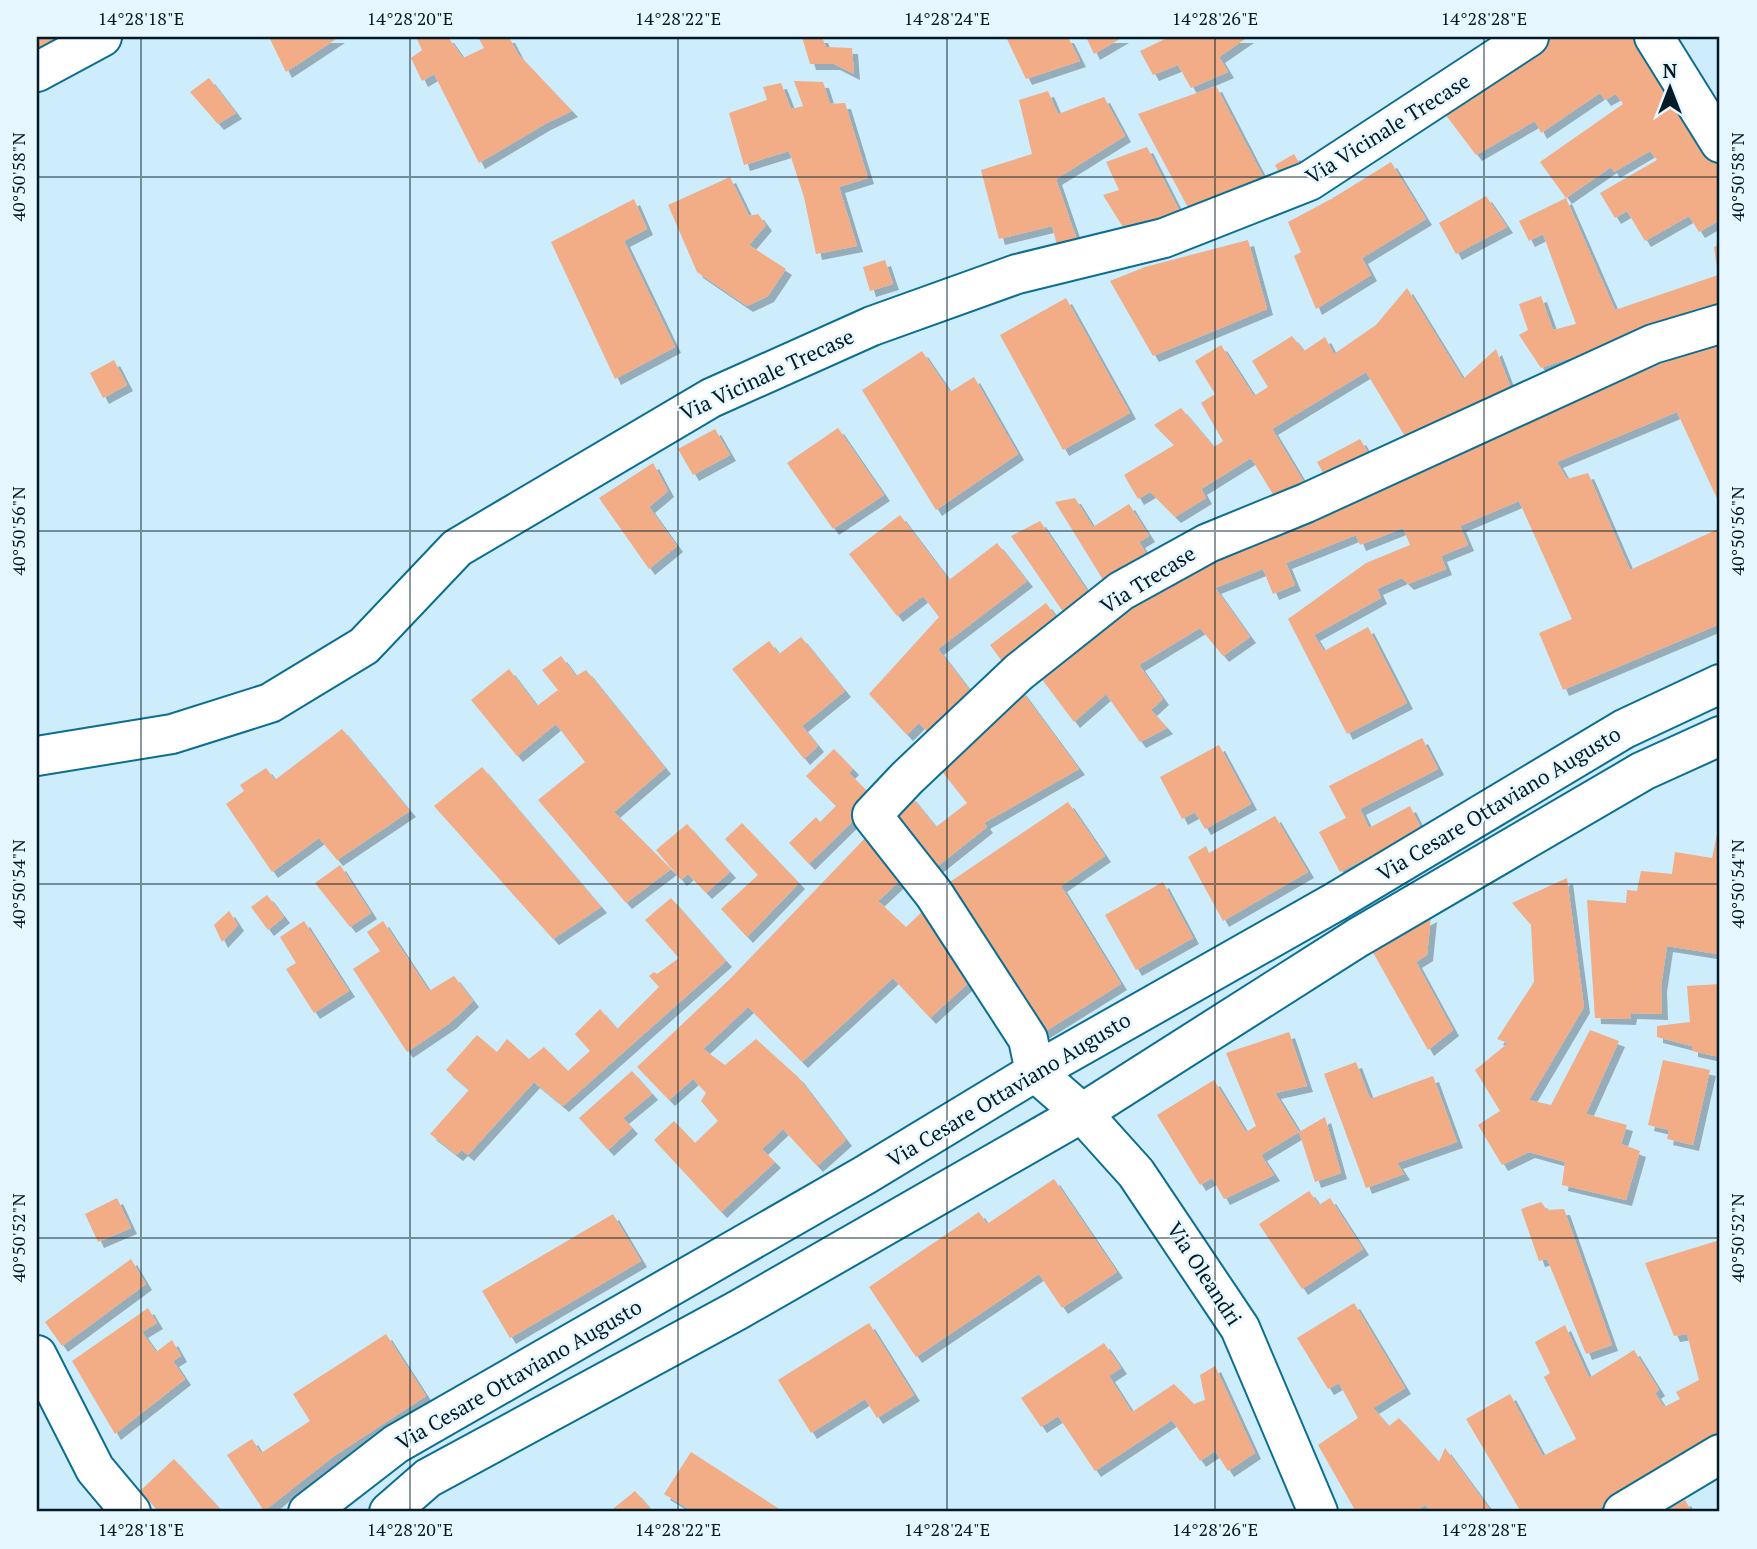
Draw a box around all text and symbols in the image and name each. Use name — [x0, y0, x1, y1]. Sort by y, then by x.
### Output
text: 14°28'18"E — [98, 6, 184, 30]
text: 14°28'20"E — [367, 6, 453, 30]
text: 14°28'22"E — [635, 6, 721, 30]
text: 14°28'24"E — [904, 6, 990, 30]
text: 14°28'26"E — [1172, 6, 1258, 30]
text: 14°28'28"E — [1441, 6, 1527, 30]
north arrow — [1634, 52, 1704, 122]
text: N — [1663, 58, 1678, 83]
street label: Via Vicinale Trecase — [1300, 66, 1475, 190]
text: 40°50'58"N — [6, 132, 30, 222]
text: 40°50'58"N — [1725, 132, 1749, 222]
street label: Via Vicinale Trecase — [675, 322, 858, 427]
text: 40°50'56"N — [6, 486, 30, 576]
text: 40°50'56"N — [1725, 486, 1749, 576]
street label: Via Trecase — [1094, 539, 1200, 619]
street label: Via Cesare Ottaviano Augusto — [1371, 719, 1625, 887]
text: 40°50'54"N — [6, 839, 30, 929]
text: 40°50'54"N — [1725, 839, 1749, 929]
street label: Via Cesare Ottaviano Augusto — [881, 1005, 1135, 1173]
text: 40°50'52"N — [6, 1193, 30, 1283]
text: 40°50'52"N — [1725, 1193, 1749, 1283]
street label: Via Oleandri — [1161, 1216, 1249, 1331]
street label: Via Cesare Ottaviano Augusto — [390, 1292, 647, 1456]
text: 14°28'18"E — [98, 1517, 184, 1541]
text: 14°28'20"E — [367, 1517, 453, 1541]
text: 14°28'22"E — [635, 1517, 721, 1541]
text: 14°28'24"E — [904, 1517, 990, 1541]
text: 14°28'26"E — [1172, 1517, 1258, 1541]
text: 14°28'28"E — [1441, 1517, 1527, 1541]

